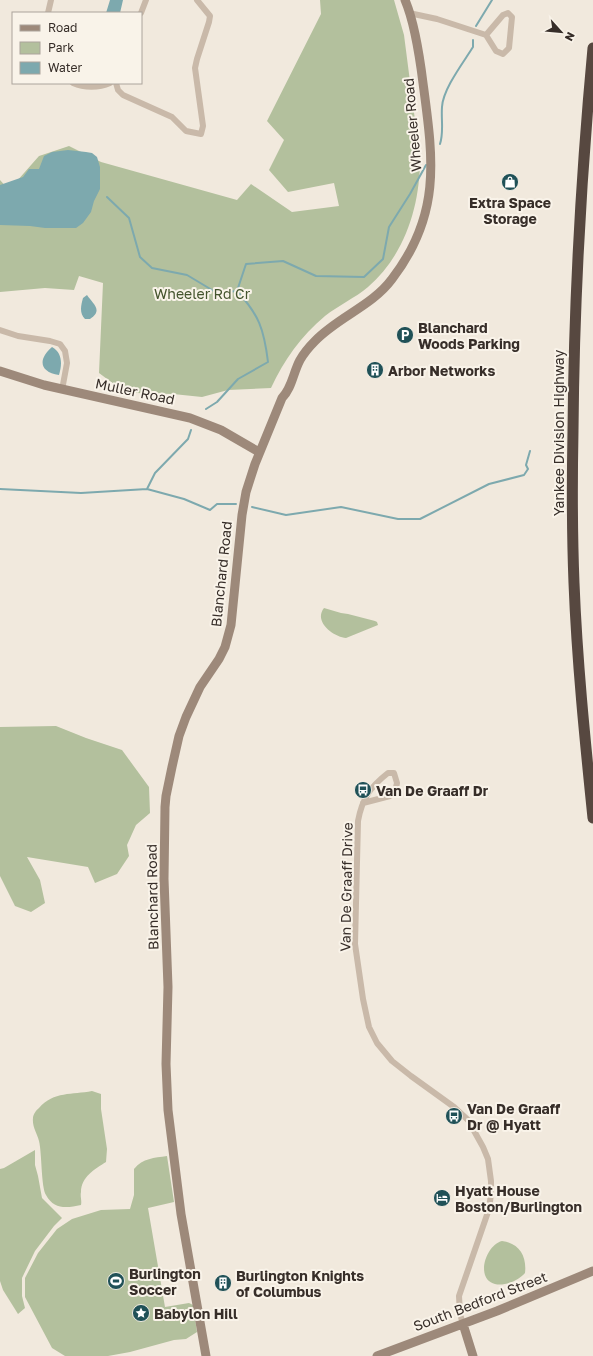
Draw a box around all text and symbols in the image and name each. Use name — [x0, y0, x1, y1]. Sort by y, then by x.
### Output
legend — [12, 12, 142, 84]
north arrow — [541, 12, 581, 52]
text: Road — [48, 20, 77, 35]
text: N — [563, 30, 578, 43]
text: Park — [48, 40, 74, 55]
text: Water — [48, 60, 82, 75]
street label: Wheeler Road — [399, 77, 425, 173]
shop icon: Extra Space Storage — [500, 172, 520, 192]
place label: Extra Space Storage — [469, 194, 551, 227]
park label: Wheeler Rd Cr — [154, 285, 251, 302]
place label: Blanchard Woods Parking — [418, 319, 520, 352]
parking icon: Blanchard Woods Parking — [395, 325, 415, 345]
street label: Yankee Division Highway — [550, 350, 567, 516]
building icon: Arbor Networks — [365, 360, 385, 380]
place label: Arbor Networks — [388, 362, 495, 379]
street label: Muller Road — [94, 374, 176, 408]
street label: Blanchard Road — [207, 520, 235, 628]
bus stop icon: Van De Graaff Dr — [353, 780, 373, 800]
place label: Van De Graaff Dr — [376, 782, 489, 799]
street label: Van De Graaff Drive — [336, 822, 356, 952]
street label: Blanchard Road — [143, 844, 161, 950]
place label: Van De Graaff Dr @ Hyatt — [467, 1100, 561, 1133]
bus stop icon: Van De Graaff Dr @ Hyatt — [444, 1106, 464, 1126]
place label: Hyatt House Boston/Burlington — [455, 1182, 582, 1215]
hotel icon: Hyatt House Boston/Burlington — [432, 1188, 452, 1208]
place label: Burlington Soccer — [129, 1265, 201, 1298]
place label: Burlington Knights of Columbus — [236, 1267, 364, 1300]
street label: South Bedford Street — [411, 1268, 549, 1334]
sports icon: Burlington Soccer — [106, 1271, 126, 1291]
building icon: Burlington Knights of Columbus — [213, 1273, 233, 1293]
place icon: Babylon Hill — [131, 1303, 151, 1323]
place label: Babylon Hill — [154, 1305, 238, 1322]

